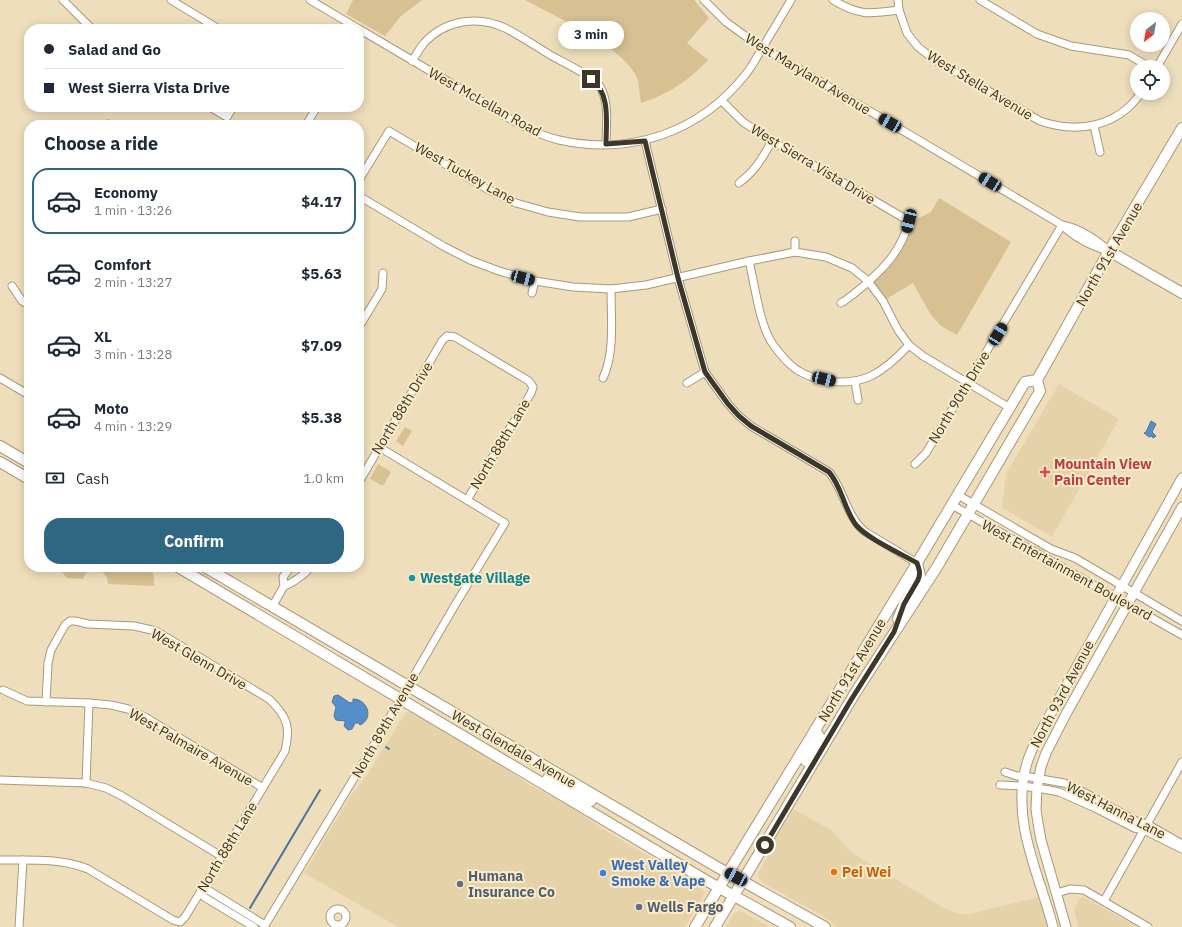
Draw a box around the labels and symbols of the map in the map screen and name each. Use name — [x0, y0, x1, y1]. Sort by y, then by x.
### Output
north arrow — [1130, 12, 1170, 52]
callout: 3 min — [558, 21, 624, 49]
street label: West Maryland Avenue — [742, 29, 874, 119]
street label: West Stella Avenue — [924, 46, 1037, 124]
street label: West McLellan Road — [425, 64, 545, 140]
route end — [582, 70, 600, 88]
car — [877, 112, 903, 134]
street label: West Sierra Vista Drive — [747, 120, 879, 208]
street label: West Tuckey Lane — [412, 138, 519, 208]
car — [977, 171, 1003, 193]
street label: North 91st Avenue — [1072, 198, 1146, 309]
car — [900, 208, 918, 234]
car — [510, 269, 536, 287]
car — [987, 321, 1009, 347]
street label: North 90th Drive — [924, 347, 994, 446]
street label: North 88th Drive — [367, 358, 437, 457]
car — [811, 370, 837, 388]
street label: North 88th Lane — [466, 395, 534, 492]
place label: Mountain View Pain Center — [1054, 455, 1152, 489]
marker: Mountain View Pain Center — [1039, 466, 1051, 478]
street label: West Entertainment Boulevard — [979, 515, 1155, 625]
place label: Westgate Village — [420, 569, 531, 587]
marker: Westgate Village — [407, 573, 417, 583]
street label: North 91st Avenue — [814, 615, 890, 725]
street label: West Glenn Drive — [148, 624, 250, 694]
street label: North 93rd Avenue — [1026, 637, 1098, 751]
street label: North 89th Avenue — [347, 669, 423, 781]
street label: West Palmaire Avenue — [126, 704, 257, 790]
street label: West Glendale Avenue — [448, 706, 580, 792]
street label: West Hanna Lane — [1063, 777, 1169, 843]
street label: North 88th Lane — [193, 798, 261, 895]
route start — [756, 836, 774, 854]
place label: West Valley Smoke & Vape — [611, 856, 705, 890]
place label: Pei Wei — [842, 863, 891, 881]
car — [723, 866, 749, 888]
place label: Humana Insurance Co — [468, 867, 555, 901]
marker: Pei Wei — [829, 867, 839, 877]
marker: West Valley Smoke & Vape — [598, 868, 608, 878]
marker: Humana Insurance Co — [455, 879, 465, 889]
place label: Wells Fargo — [647, 898, 724, 916]
marker: Wells Fargo — [634, 902, 644, 912]

